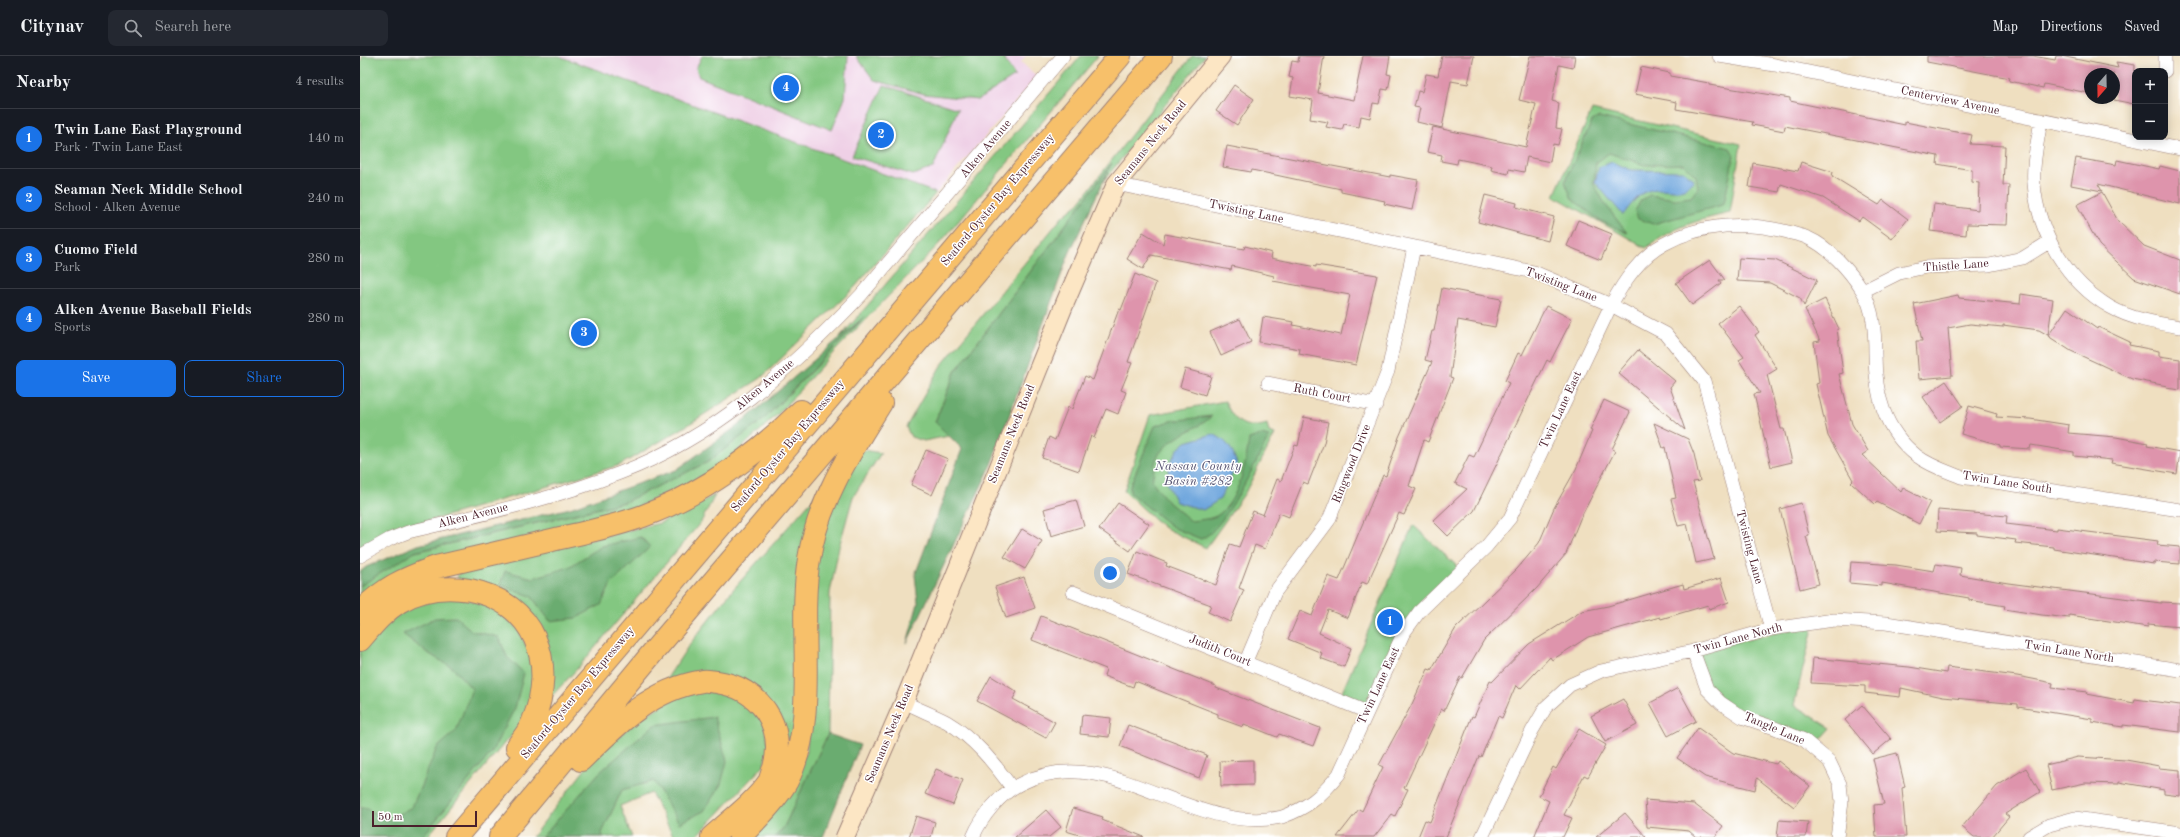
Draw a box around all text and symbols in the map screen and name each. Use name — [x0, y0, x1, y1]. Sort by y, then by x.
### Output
search box — [108, 10, 388, 46]
icon: search — [122, 17, 144, 39]
text: Citynav — [20, 18, 84, 37]
text: Search here — [154, 20, 231, 35]
text: Map — [1992, 20, 2018, 34]
text: Directions — [2040, 20, 2102, 34]
text: Saved — [2124, 20, 2160, 34]
north arrow — [2084, 68, 2120, 104]
map controls — [2132, 68, 2168, 140]
button: + — [2132, 68, 2168, 104]
pin: 4 — [773, 73, 799, 103]
text: Nearby — [16, 74, 71, 91]
text: 4 results — [295, 75, 344, 88]
street label: Centerview Avenue — [1900, 85, 2001, 117]
street label: Seamans Neck Road — [1113, 98, 1189, 188]
button: − — [2132, 104, 2168, 140]
street label: Alken Avenue — [958, 117, 1014, 180]
pin: 2 — [868, 120, 894, 150]
text: Twin Lane East Playground — [54, 123, 242, 138]
street label: Seaford-Oyster Bay Expressway — [939, 131, 1057, 268]
text: 1 — [25, 132, 33, 145]
text: 140 m — [307, 132, 344, 145]
text: Park · Twin Lane East — [54, 141, 183, 154]
text: Seaman Neck Middle School — [54, 183, 243, 198]
text: 2 — [25, 192, 33, 205]
text: 240 m — [307, 192, 344, 205]
street label: Twisting Lane — [1208, 198, 1285, 226]
text: School · Alken Avenue — [54, 201, 180, 214]
text: Cuomo Field — [54, 243, 138, 258]
text: 3 — [25, 252, 33, 265]
text: 280 m — [307, 252, 344, 265]
street label: Thistle Lane — [1923, 258, 1990, 274]
text: Park — [54, 261, 81, 274]
street label: Twisting Lane — [1523, 266, 1599, 304]
text: Alken Avenue Baseball Fields — [54, 303, 252, 318]
text: 4 — [25, 312, 33, 325]
text: 280 m — [307, 312, 344, 325]
pin: 3 — [571, 318, 597, 348]
text: Sports — [54, 321, 91, 334]
street label: Alken Avenue — [734, 357, 797, 413]
button: Save — [16, 360, 176, 397]
button: Share — [184, 360, 344, 397]
street label: Twin Lane East — [1538, 369, 1584, 451]
street label: Seaford-Oyster Bay Expressway — [729, 377, 847, 514]
street label: Seamans Neck Road — [987, 383, 1037, 485]
street label: Ruth Court — [1292, 383, 1352, 405]
street label: Ringwood Drive — [1331, 422, 1373, 505]
water label: Nassau County Basin #282 — [1154, 460, 1242, 488]
street label: Twin Lane South — [1961, 470, 2053, 496]
street label: Alken Avenue — [437, 501, 510, 531]
street label: Twisting Lane — [1733, 509, 1765, 586]
your location — [1100, 563, 1120, 583]
pin: 1 — [1377, 607, 1403, 637]
street label: Twin Lane North — [1692, 621, 1784, 657]
street label: Seaford-Oyster Bay Expressway — [519, 624, 637, 761]
street label: Judith Court — [1187, 633, 1253, 669]
street label: Twin Lane North — [2023, 639, 2115, 665]
street label: Twin Lane East — [1356, 645, 1402, 727]
street label: Seamans Neck Road — [864, 683, 916, 785]
street label: Tangle Lane — [1742, 711, 1807, 747]
scale bar — [372, 809, 477, 828]
text: 50 m — [378, 812, 403, 823]

